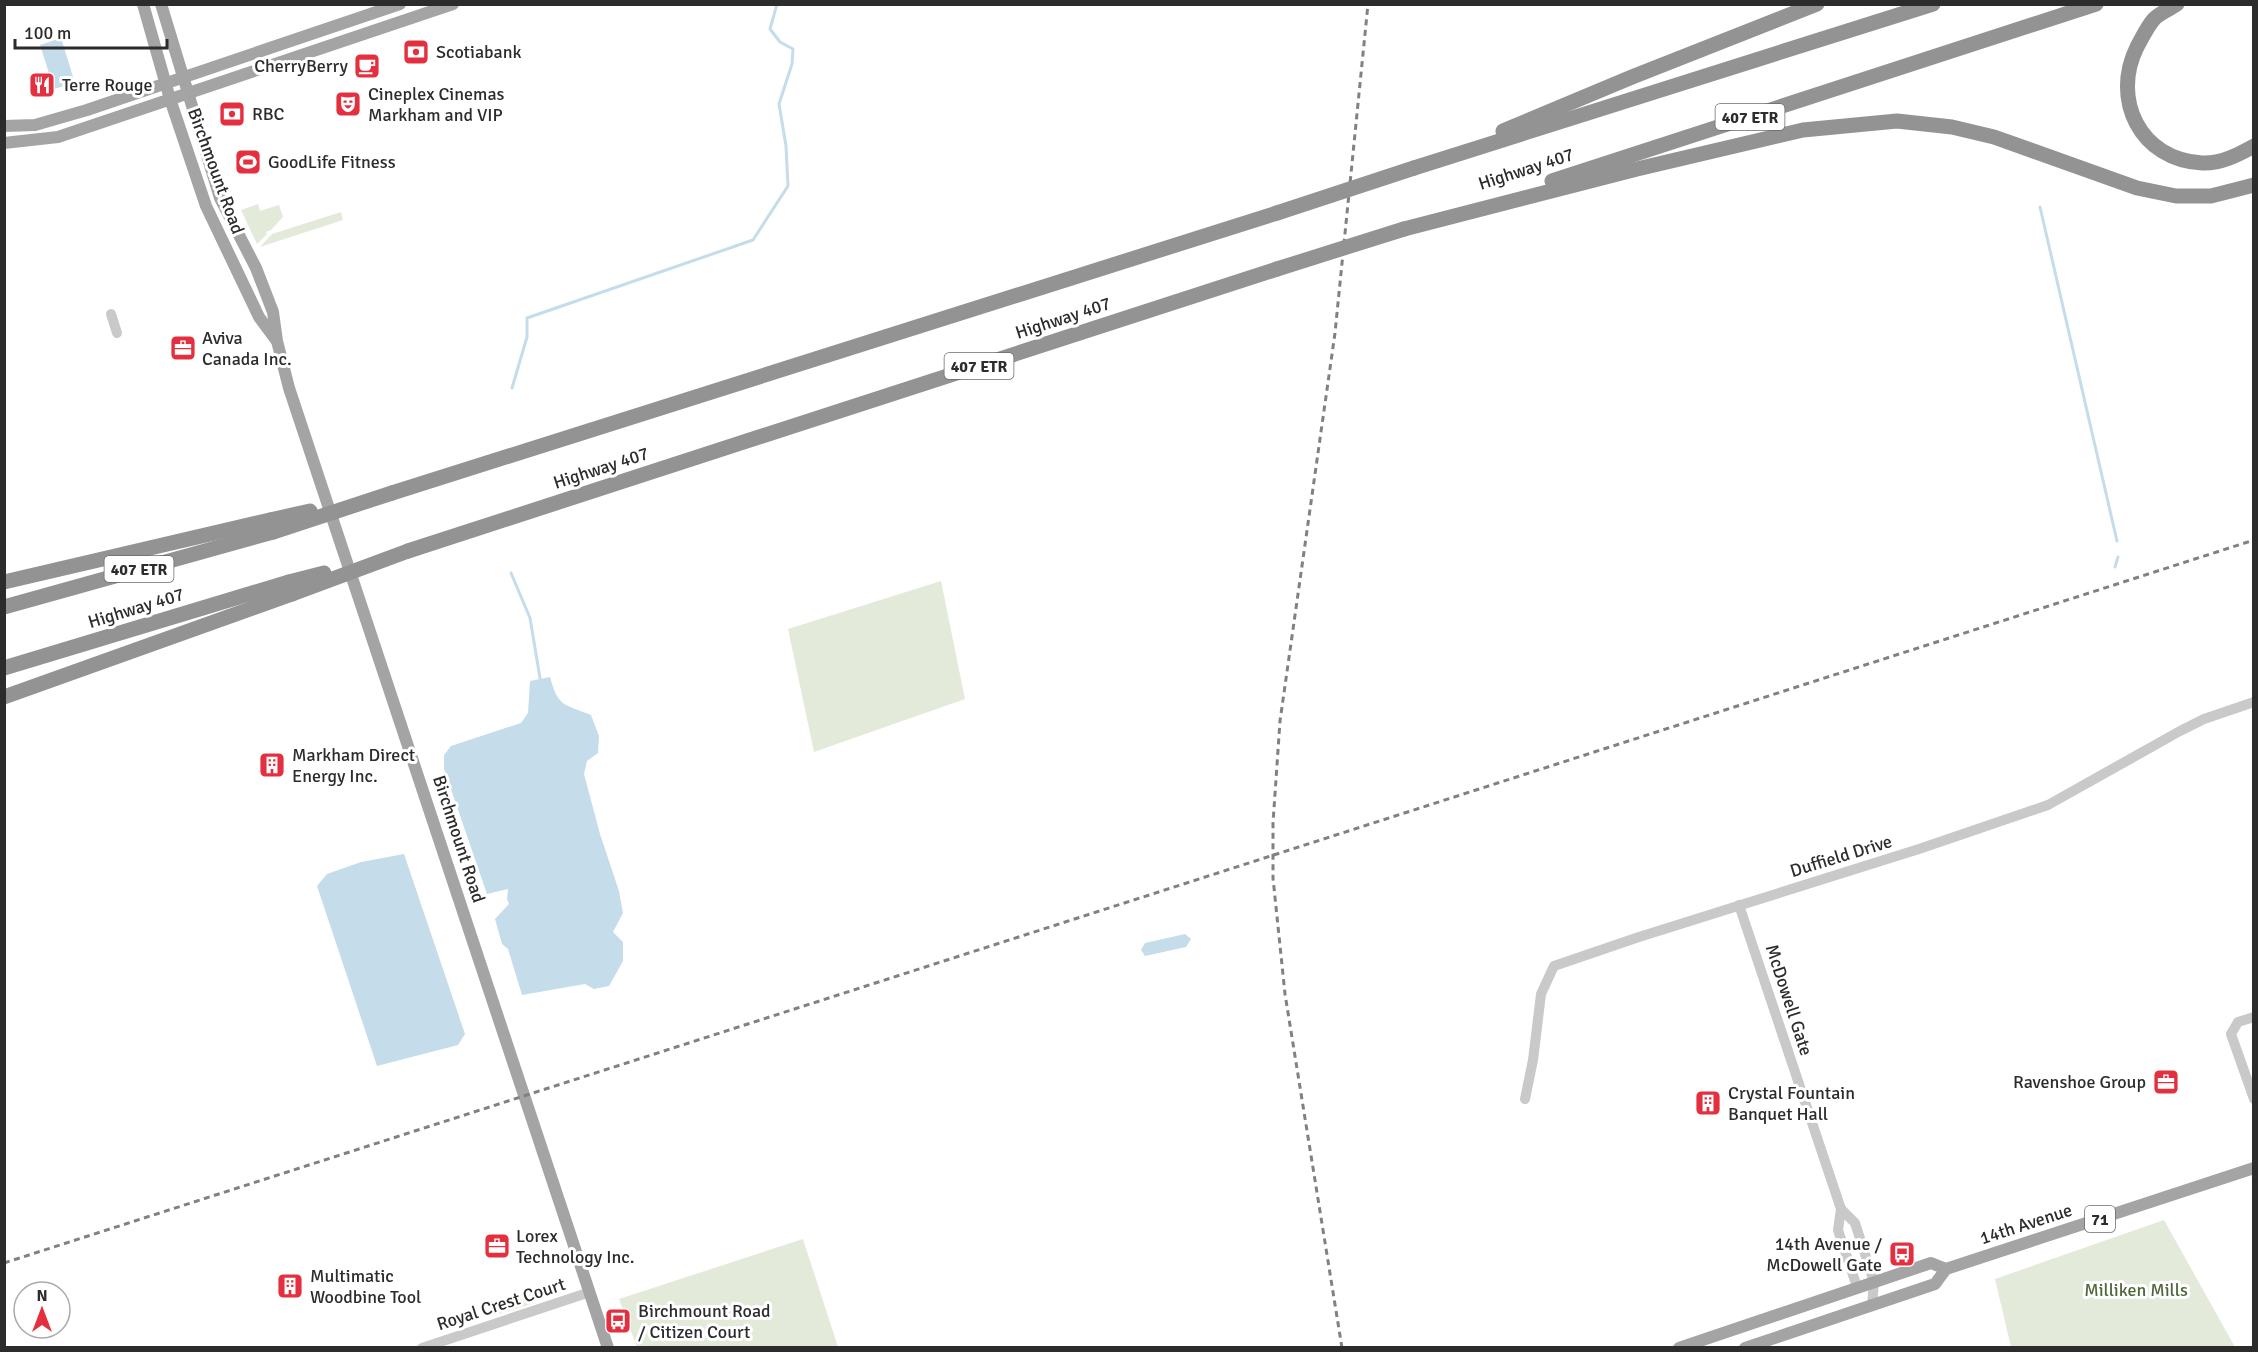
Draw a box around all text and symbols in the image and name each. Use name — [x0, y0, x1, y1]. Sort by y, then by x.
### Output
scale bar — [15, 12, 166, 50]
text: 100 m — [24, 22, 71, 44]
bank icon: Scotiabank — [401, 37, 431, 67]
place label: Scotiabank — [436, 41, 522, 63]
cafe icon: CherryBerry — [352, 51, 382, 81]
place label: CherryBerry — [254, 55, 349, 77]
restaurant icon: Terre Rouge — [27, 70, 57, 100]
place label: Terre Rouge — [62, 74, 153, 96]
place label: Cineplex Cinemas Markham and VIP — [368, 83, 505, 126]
theatre icon: Cineplex Cinemas Markham and VIP — [333, 89, 363, 119]
bank icon: RBC — [217, 99, 247, 129]
place label: RBC — [252, 103, 285, 125]
road number: 407 ETR — [1716, 104, 1784, 130]
street label: Birchmount Road — [183, 105, 249, 237]
street label: Highway 407 — [1475, 143, 1577, 195]
sports icon: GoodLife Fitness — [233, 147, 263, 177]
place label: GoodLife Fitness — [268, 151, 396, 173]
street label: Highway 407 — [1012, 292, 1114, 344]
place label: Aviva Canada Inc. — [202, 327, 292, 370]
office icon: Aviva Canada Inc. — [168, 333, 198, 363]
road number: 407 ETR — [944, 353, 1014, 379]
street label: Highway 407 — [550, 442, 652, 494]
road number: 407 ETR — [104, 556, 174, 582]
street label: Highway 407 — [85, 583, 187, 633]
place label: Markham Direct Energy Inc. — [292, 744, 415, 787]
building icon: Markham Direct Energy Inc. — [257, 750, 287, 780]
street label: Birchmount Road — [428, 773, 490, 905]
street label: Duffield Drive — [1787, 830, 1895, 882]
street label: McDowell Gate — [1761, 942, 1817, 1058]
office icon: Ravenshoe Group — [2151, 1067, 2181, 1097]
place label: Ravenshoe Group — [2013, 1071, 2146, 1093]
place label: Crystal Fountain Banquet Hall — [1728, 1082, 1855, 1125]
building icon: Crystal Fountain Banquet Hall — [1693, 1088, 1723, 1118]
street label: 14th Avenue — [1977, 1199, 2075, 1249]
road number: 71 — [2085, 1206, 2115, 1232]
place label: Lorex Technology Inc. — [516, 1225, 635, 1268]
office icon: Lorex Technology Inc. — [482, 1231, 512, 1261]
place label: 14th Avenue / McDowell Gate — [1766, 1233, 1882, 1276]
bus stop icon: 14th Avenue / McDowell Gate — [1887, 1239, 1917, 1269]
place label: Multimatic Woodbine Tool — [310, 1265, 421, 1308]
building icon: Multimatic Woodbine Tool — [275, 1271, 305, 1301]
street label: Royal Crest Court — [434, 1273, 568, 1335]
park label: Milliken Mills — [2084, 1279, 2188, 1301]
north arrow — [12, 1280, 72, 1340]
text: N — [36, 1286, 48, 1306]
place label: Birchmount Road / Citizen Court — [638, 1300, 771, 1343]
bus stop icon: Birchmount Road / Citizen Court — [603, 1306, 633, 1336]

